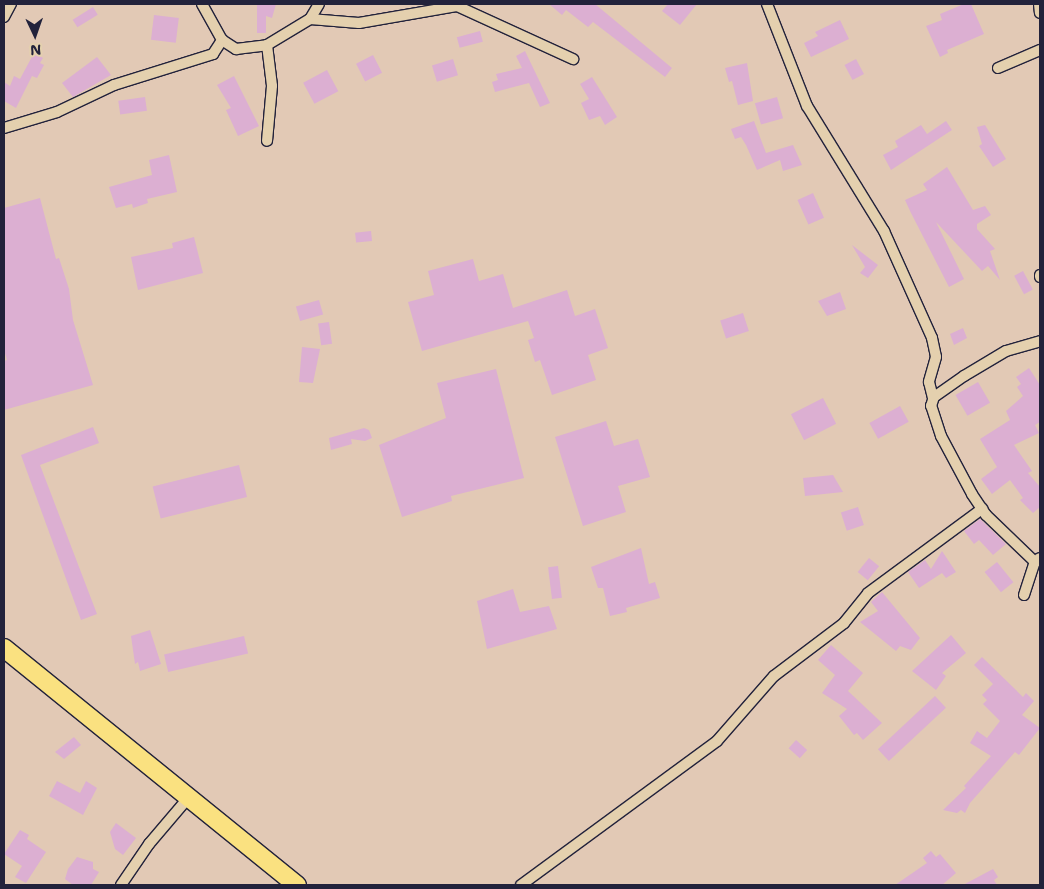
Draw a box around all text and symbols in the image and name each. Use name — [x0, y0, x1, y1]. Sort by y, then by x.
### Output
north arrow — [10, 10, 60, 60]
text: N — [30, 41, 42, 59]

